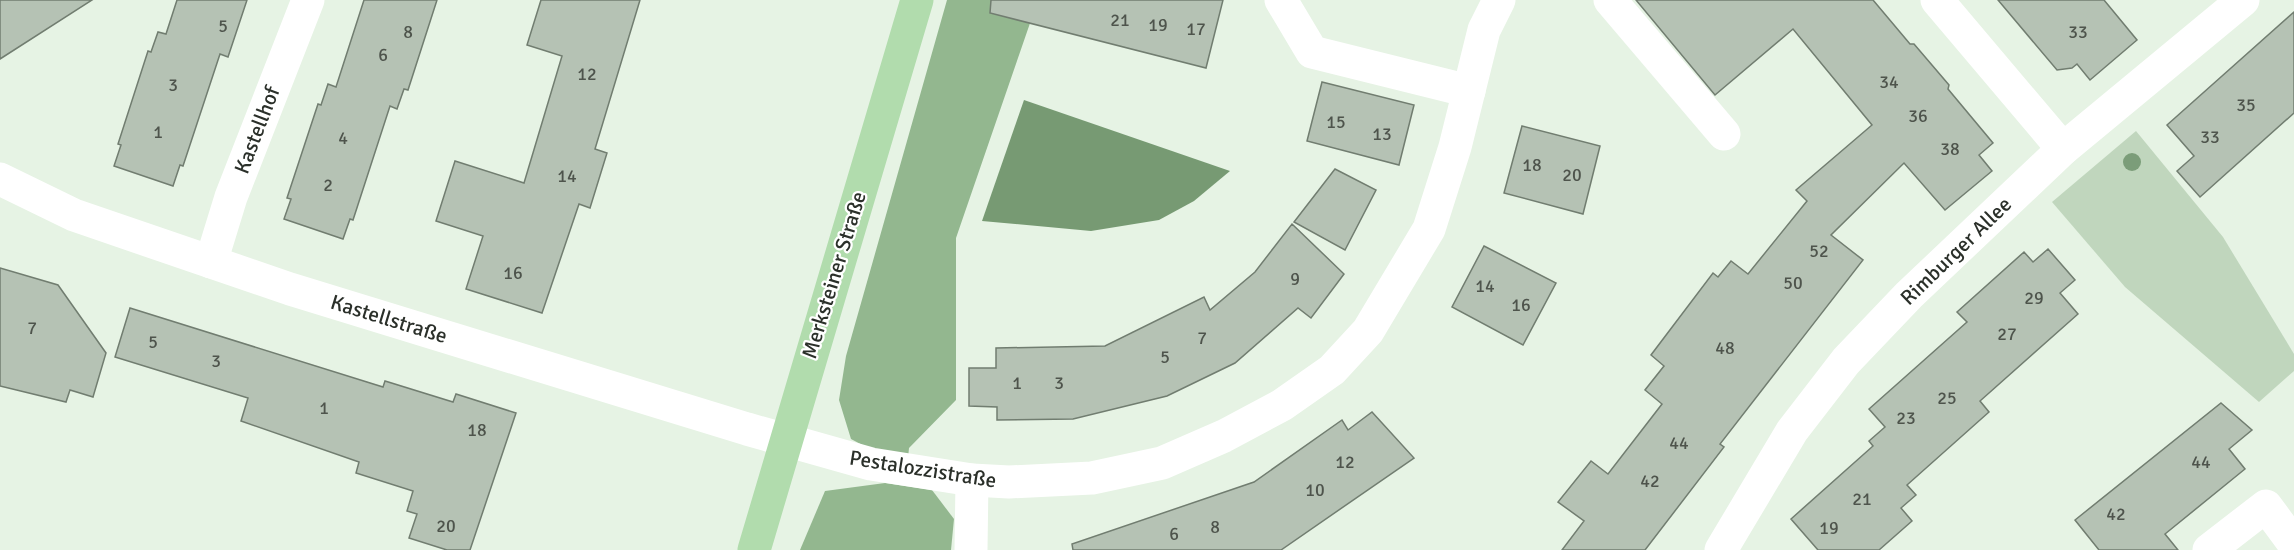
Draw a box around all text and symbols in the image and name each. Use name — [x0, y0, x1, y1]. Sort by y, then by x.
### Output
house number: 21 — [1110, 9, 1130, 31]
house number: 19 — [1148, 14, 1168, 36]
house number: 5 — [218, 15, 228, 37]
house number: 17 — [1186, 18, 1206, 40]
house number: 8 — [403, 21, 413, 43]
house number: 33 — [2068, 21, 2088, 43]
house number: 6 — [378, 44, 388, 66]
house number: 12 — [577, 63, 597, 85]
house number: 34 — [1879, 71, 1899, 93]
house number: 3 — [168, 74, 178, 96]
street label: Kastellhof — [228, 82, 286, 177]
house number: 35 — [2236, 94, 2256, 116]
house number: 36 — [1908, 105, 1928, 127]
house number: 15 — [1326, 111, 1346, 133]
house number: 1 — [153, 121, 163, 143]
house number: 13 — [1372, 123, 1392, 145]
house number: 33 — [2200, 126, 2220, 148]
house number: 4 — [338, 127, 348, 149]
house number: 38 — [1940, 138, 1960, 160]
house number: 18 — [1522, 154, 1542, 176]
house number: 20 — [1562, 164, 1582, 186]
house number: 14 — [557, 165, 577, 187]
house number: 2 — [323, 174, 333, 196]
street label: Merksteiner Straße — [796, 188, 872, 362]
street label: Rimburger Allee — [1895, 191, 2017, 311]
house number: 52 — [1809, 240, 1829, 262]
house number: 16 — [503, 262, 523, 284]
house number: 9 — [1290, 268, 1300, 290]
house number: 50 — [1783, 272, 1803, 294]
house number: 14 — [1475, 275, 1495, 297]
house number: 29 — [2024, 287, 2044, 309]
street label: Kastellstraße — [328, 289, 450, 349]
house number: 16 — [1511, 294, 1531, 316]
house number: 7 — [27, 317, 37, 339]
house number: 27 — [1997, 323, 2017, 345]
house number: 7 — [1197, 327, 1207, 349]
house number: 5 — [148, 331, 158, 353]
house number: 48 — [1715, 337, 1735, 359]
house number: 5 — [1160, 346, 1170, 368]
house number: 3 — [211, 350, 221, 372]
house number: 1 — [1012, 372, 1022, 394]
house number: 3 — [1054, 372, 1064, 394]
house number: 25 — [1937, 387, 1957, 409]
house number: 1 — [319, 397, 329, 419]
house number: 23 — [1896, 407, 1916, 429]
house number: 18 — [467, 419, 487, 441]
house number: 44 — [1669, 432, 1689, 454]
street label: Pestalozzistraße — [848, 445, 998, 493]
house number: 12 — [1335, 451, 1355, 473]
house number: 44 — [2191, 451, 2211, 473]
house number: 42 — [1640, 470, 1660, 492]
house number: 10 — [1305, 479, 1325, 501]
house number: 21 — [1852, 488, 1872, 510]
house number: 42 — [2106, 503, 2126, 525]
house number: 20 — [436, 515, 456, 537]
house number: 8 — [1210, 516, 1220, 538]
house number: 19 — [1819, 517, 1839, 539]
house number: 6 — [1169, 523, 1179, 545]

